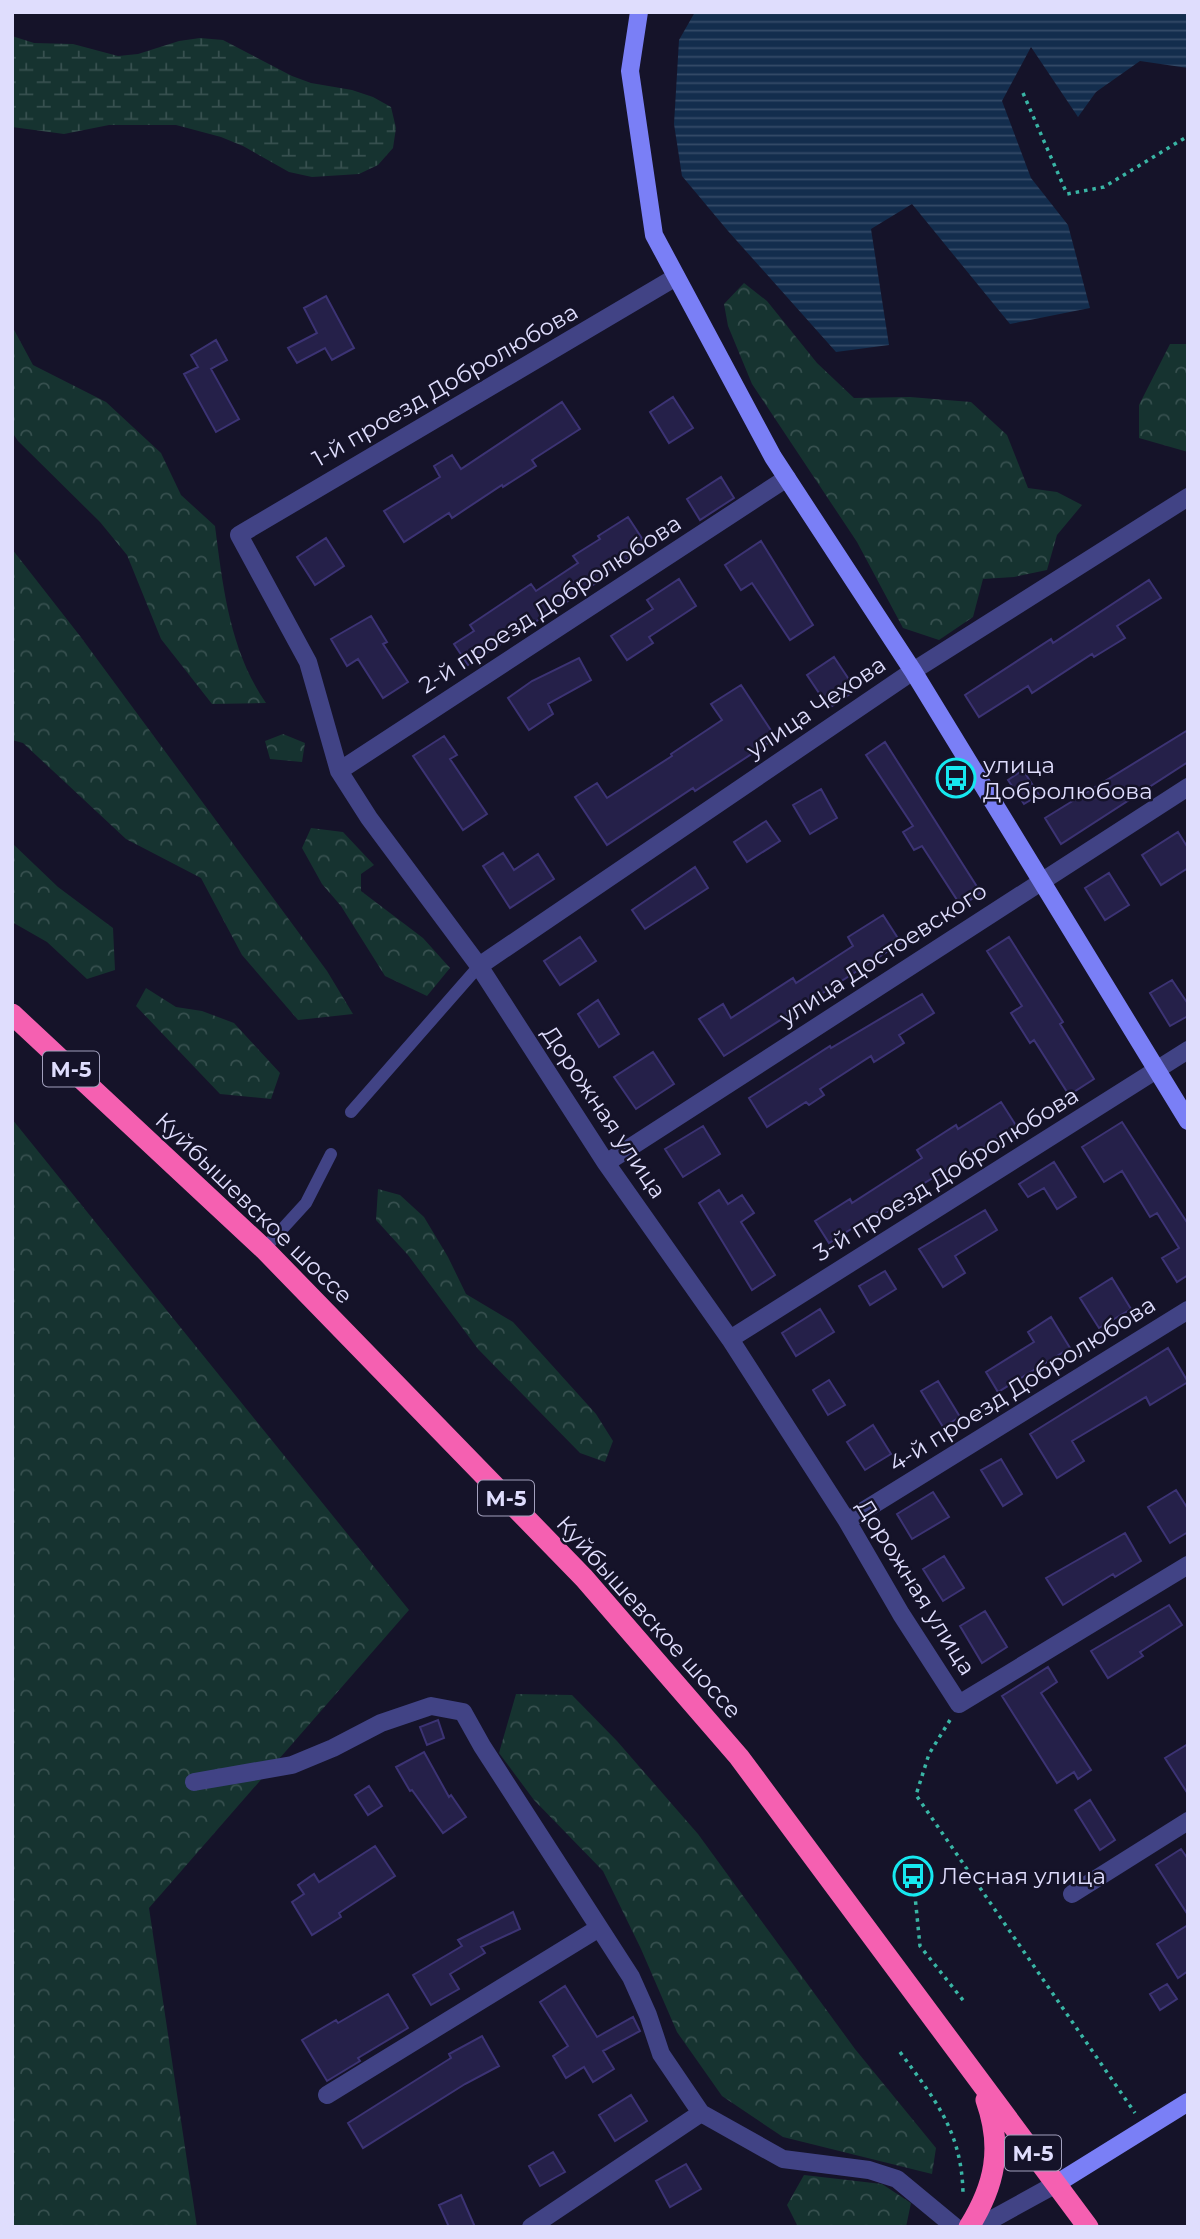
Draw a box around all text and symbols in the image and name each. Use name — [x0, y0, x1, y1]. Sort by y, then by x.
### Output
street label: 1-й проезд Добролюбова — [307, 297, 583, 473]
street label: 2-й проезд Добролюбова — [414, 509, 686, 699]
street label: улица Чехова — [740, 650, 891, 764]
place label: улица Добролюбова — [982, 751, 1153, 805]
bus stop icon: улица Добролюбова — [935, 757, 977, 799]
street label: улица Достоевского — [773, 876, 992, 1032]
street label: Дорожная улица — [536, 1020, 672, 1204]
road number: М-5 — [43, 1052, 99, 1086]
street label: 3-й проезд Добролюбова — [809, 1081, 1083, 1267]
street label: Куйбышевское шоссе — [150, 1106, 358, 1310]
street label: 4-й проезд Добролюбова — [883, 1290, 1161, 1478]
road number: М-5 — [478, 1480, 534, 1516]
street label: Дорожная улица — [851, 1494, 981, 1680]
street label: Куйбышевское шоссе — [550, 1510, 748, 1724]
bus stop icon: Лесная улица — [892, 1855, 934, 1897]
place label: Лесная улица — [940, 1862, 1106, 1890]
road number: М-5 — [1005, 2136, 1061, 2170]

